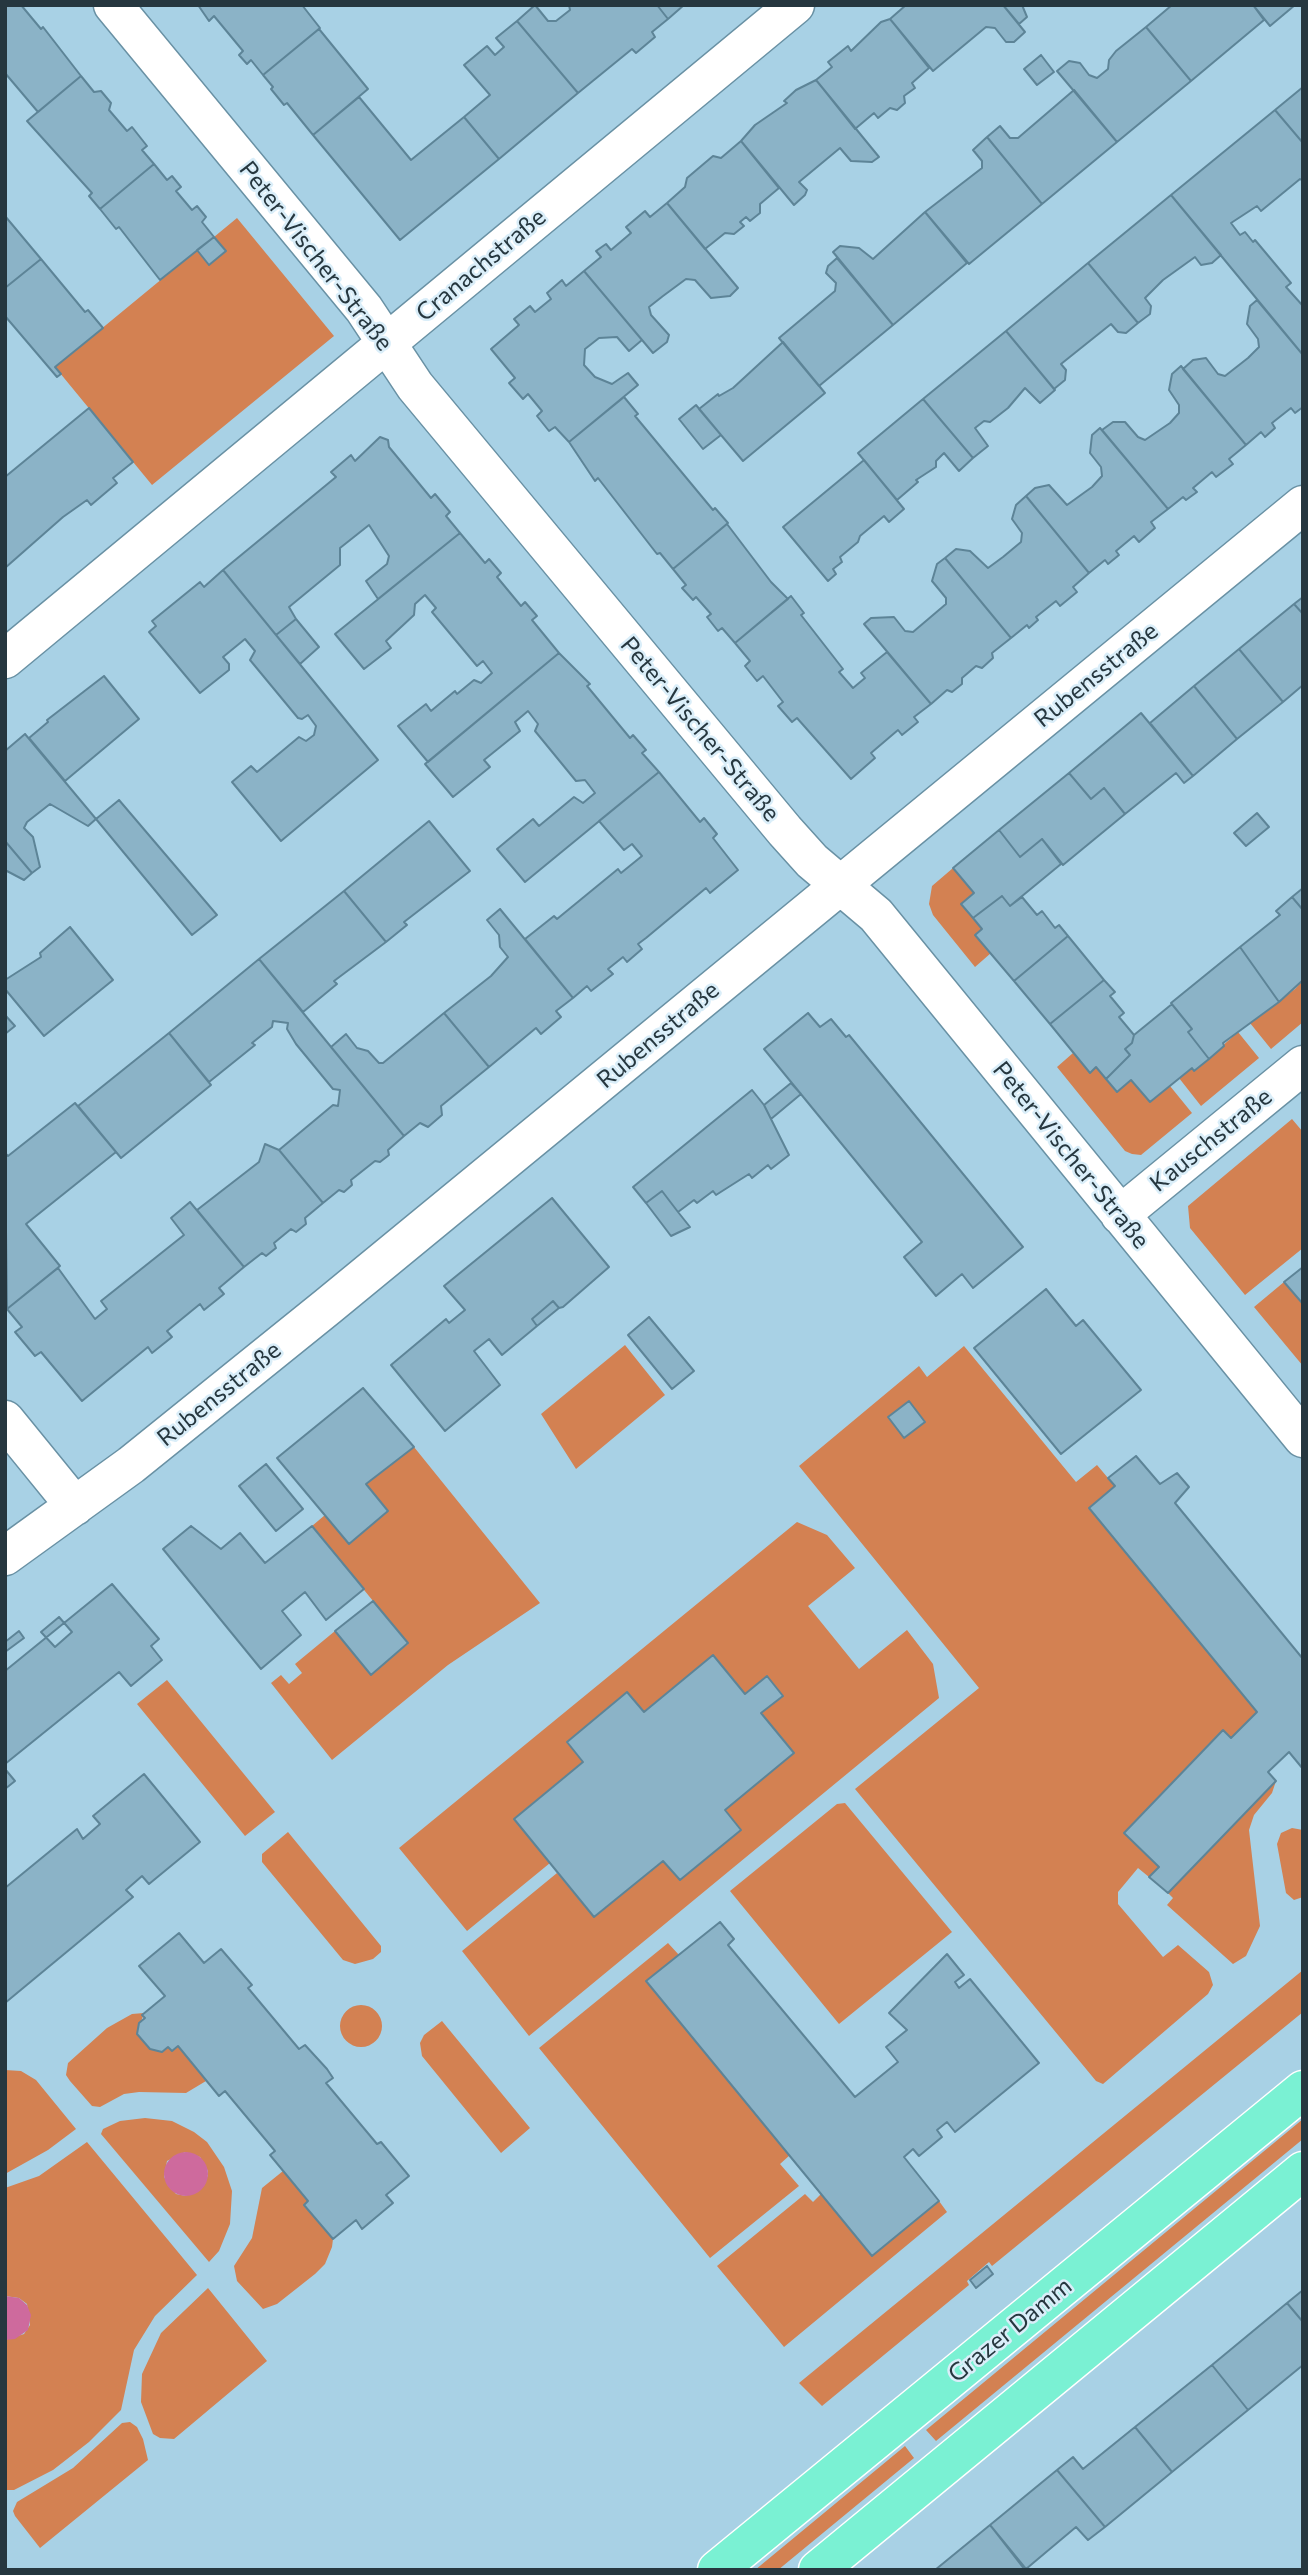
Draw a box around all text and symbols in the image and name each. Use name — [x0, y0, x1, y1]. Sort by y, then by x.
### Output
street label: Peter-Vischer-Straße — [233, 156, 399, 356]
street label: Cranachstraße — [410, 203, 552, 327]
street label: Rubensstraße — [1028, 616, 1164, 734]
street label: Peter-Vischer-Straße — [614, 631, 786, 827]
street label: Rubensstraße — [591, 976, 725, 1094]
street label: Peter-Vischer-Straße — [987, 1056, 1155, 1254]
street label: Kauschstraße — [1144, 1082, 1278, 1198]
street label: Rubensstraße — [151, 1335, 287, 1453]
street label: Grazer Damm — [943, 2272, 1077, 2388]

